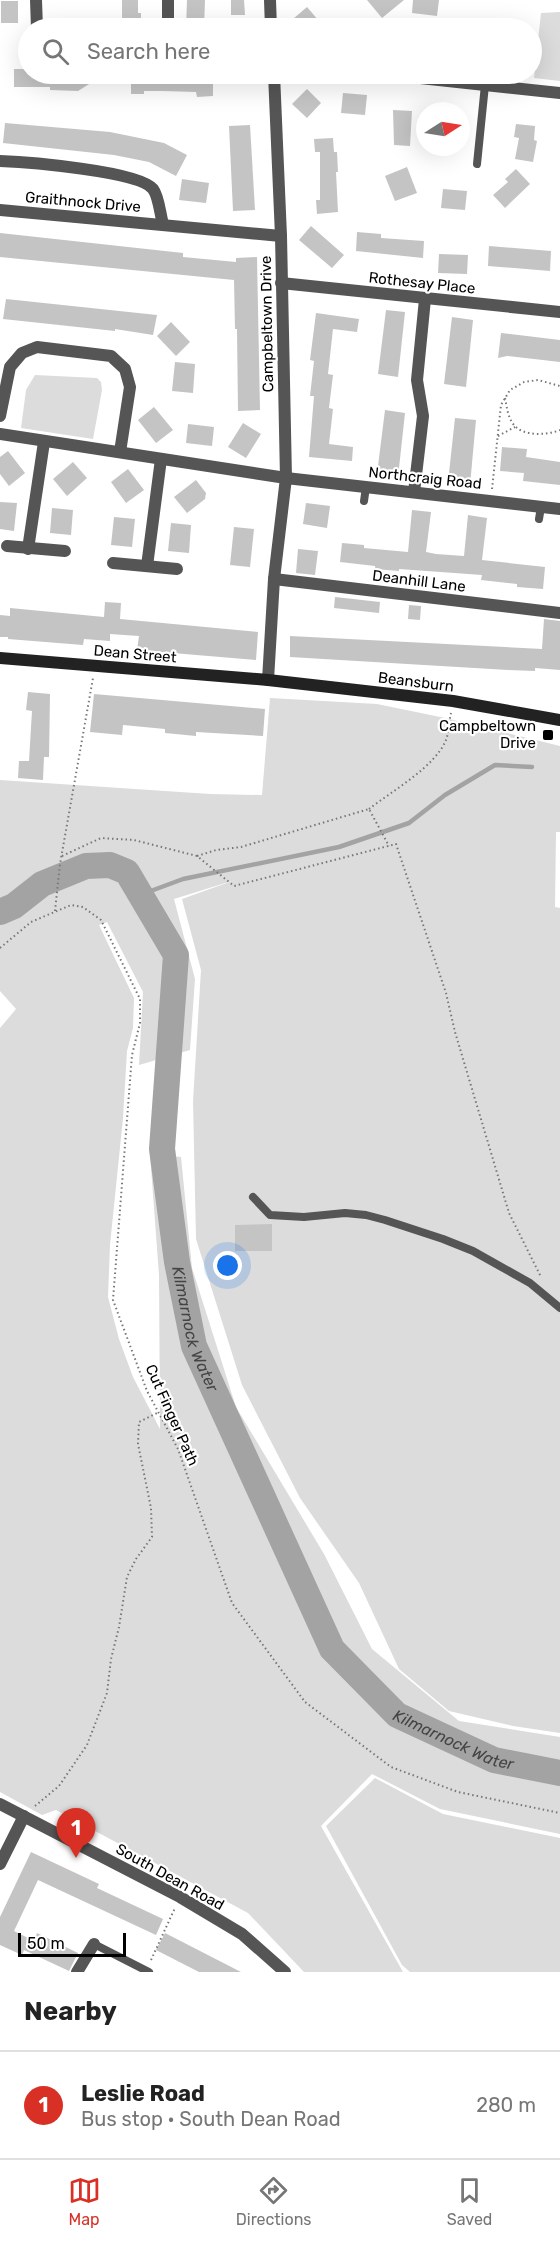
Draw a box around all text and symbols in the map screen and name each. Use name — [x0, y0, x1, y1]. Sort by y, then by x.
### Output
search box — [18, 18, 542, 84]
icon: search — [39, 35, 72, 68]
text: Search here — [87, 38, 210, 65]
north arrow — [416, 102, 470, 156]
street label: Graithnock Drive — [24, 188, 142, 216]
street label: Campbeltown Drive — [257, 256, 277, 392]
street label: Rothesay Place — [368, 268, 476, 298]
street label: Northcraig Road — [368, 463, 482, 493]
street label: Deanhill Lane — [371, 566, 467, 596]
street label: Dean Street — [93, 641, 177, 667]
street label: Beansburn — [377, 668, 455, 696]
place label: Campbeltown Drive — [439, 717, 536, 752]
marker: Campbeltown Drive — [541, 728, 555, 742]
your location — [213, 1251, 242, 1280]
water label: Kilmarnock Water — [169, 1264, 223, 1395]
street label: Cut Finger Path — [142, 1361, 202, 1469]
water label: Kilmarnock Water — [390, 1705, 516, 1773]
pin: 1 — [56, 1808, 96, 1858]
street label: South Dean Road — [113, 1840, 227, 1914]
scale bar — [18, 1930, 126, 1958]
text: 50 m — [27, 1934, 65, 1953]
text: Nearby — [24, 1996, 117, 2027]
text: Leslie Road — [81, 2080, 205, 2107]
text: 1 — [39, 2093, 48, 2117]
text: 280 m — [476, 2093, 536, 2117]
text: Bus stop · South Dean Road — [81, 2107, 341, 2131]
tab: Map — [68, 2174, 101, 2229]
tab: Directions — [236, 2174, 312, 2229]
tab: Saved — [447, 2174, 492, 2229]

